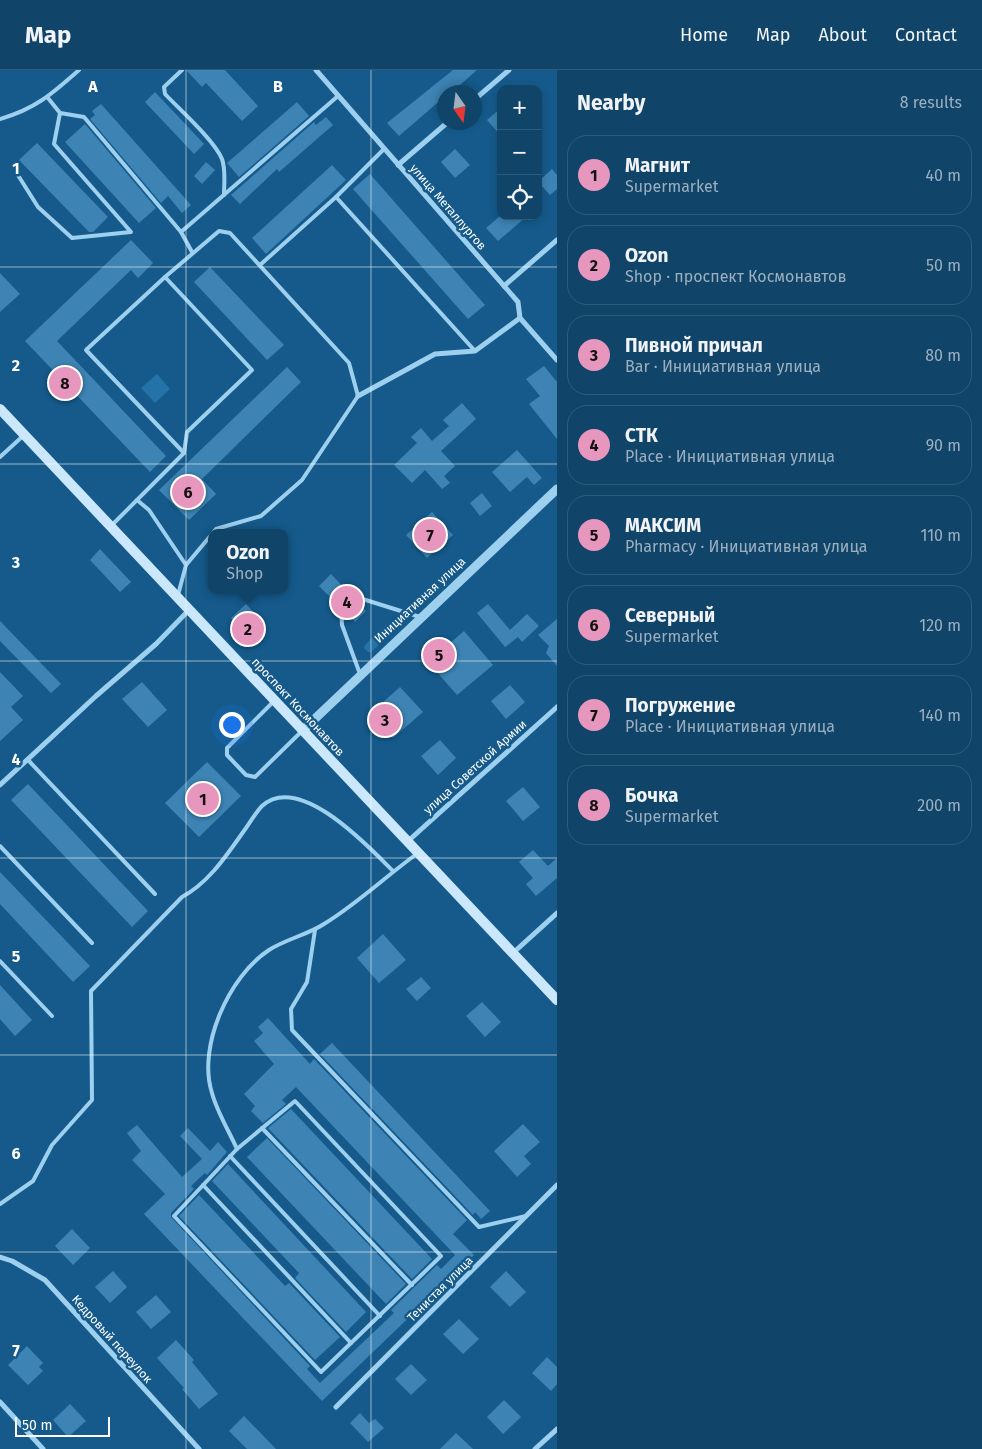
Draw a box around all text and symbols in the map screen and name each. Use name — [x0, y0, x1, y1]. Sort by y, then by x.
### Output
text: Map — [25, 21, 71, 49]
text: Home — [680, 24, 728, 46]
text: Map — [756, 24, 790, 46]
text: About — [818, 24, 867, 46]
text: Contact — [895, 24, 957, 46]
text: A — [87, 77, 98, 96]
text: B — [273, 77, 283, 96]
north arrow — [437, 85, 482, 130]
map controls — [497, 85, 542, 220]
button: + — [497, 85, 542, 130]
text: Nearby — [577, 90, 645, 116]
text: 8 results — [900, 93, 962, 112]
button: − — [497, 130, 542, 175]
text: Магнит — [625, 154, 690, 177]
text: 1 — [12, 159, 20, 178]
street label: улица Металлургов — [407, 161, 489, 253]
text: 1 — [590, 166, 598, 185]
text: 40 m — [926, 166, 961, 185]
button: locate — [497, 175, 542, 220]
text: Supermarket — [625, 177, 719, 196]
text: Ozon — [625, 244, 669, 267]
text: 2 — [590, 256, 598, 275]
text: 50 m — [926, 256, 961, 275]
text: Shop · проспект Космонавтов — [625, 267, 846, 286]
text: Пивной причал — [625, 334, 763, 357]
text: 3 — [590, 346, 598, 365]
text: 80 m — [925, 346, 961, 365]
text: 2 — [12, 356, 20, 375]
text: Bar · Инициативная улица — [625, 357, 821, 376]
pin: 8 — [49, 364, 81, 402]
text: СТК — [625, 424, 658, 447]
text: 4 — [589, 436, 599, 455]
text: 90 m — [926, 436, 961, 455]
text: Place · Инициативная улица — [625, 447, 835, 466]
pin: 6 — [172, 473, 204, 511]
text: МАКСИМ — [625, 514, 701, 537]
pin: 7 — [414, 516, 446, 554]
text: 5 — [590, 526, 598, 545]
text: 110 m — [920, 526, 961, 545]
popup — [208, 529, 288, 594]
text: Pharmacy · Инициативная улица — [625, 537, 868, 556]
text: Ozon — [226, 541, 270, 564]
text: 3 — [11, 553, 20, 572]
street label: Инициативная улица — [372, 554, 468, 646]
text: Shop — [226, 564, 263, 583]
pin: 4 — [331, 583, 363, 621]
text: Северный — [625, 604, 715, 627]
pin: 2 — [232, 610, 264, 648]
text: 6 — [589, 616, 599, 635]
text: 120 m — [919, 616, 961, 635]
text: Supermarket — [625, 627, 719, 646]
pin: 5 — [423, 636, 455, 674]
street label: проспект Космонавтов — [249, 655, 347, 759]
text: Погружение — [625, 694, 735, 717]
pin: 3 — [369, 701, 401, 739]
text: 7 — [590, 706, 598, 725]
text: 140 m — [919, 706, 961, 725]
your location — [219, 712, 245, 738]
street label: улица Советской Армии — [421, 717, 529, 817]
text: Place · Инициативная улица — [625, 717, 835, 736]
text: 4 — [11, 750, 21, 769]
pin: 1 — [187, 780, 219, 818]
text: Бочка — [625, 784, 678, 807]
text: 8 — [589, 796, 599, 815]
text: 200 m — [917, 796, 961, 815]
text: Supermarket — [625, 807, 719, 826]
text: 5 — [12, 947, 21, 966]
text: 6 — [11, 1144, 21, 1163]
street label: Тенистая улица — [404, 1253, 476, 1325]
street label: Кедровый переулок — [69, 1292, 156, 1386]
text: 7 — [12, 1341, 20, 1360]
scale bar — [15, 1414, 110, 1437]
text: 50 m — [22, 1417, 53, 1434]

